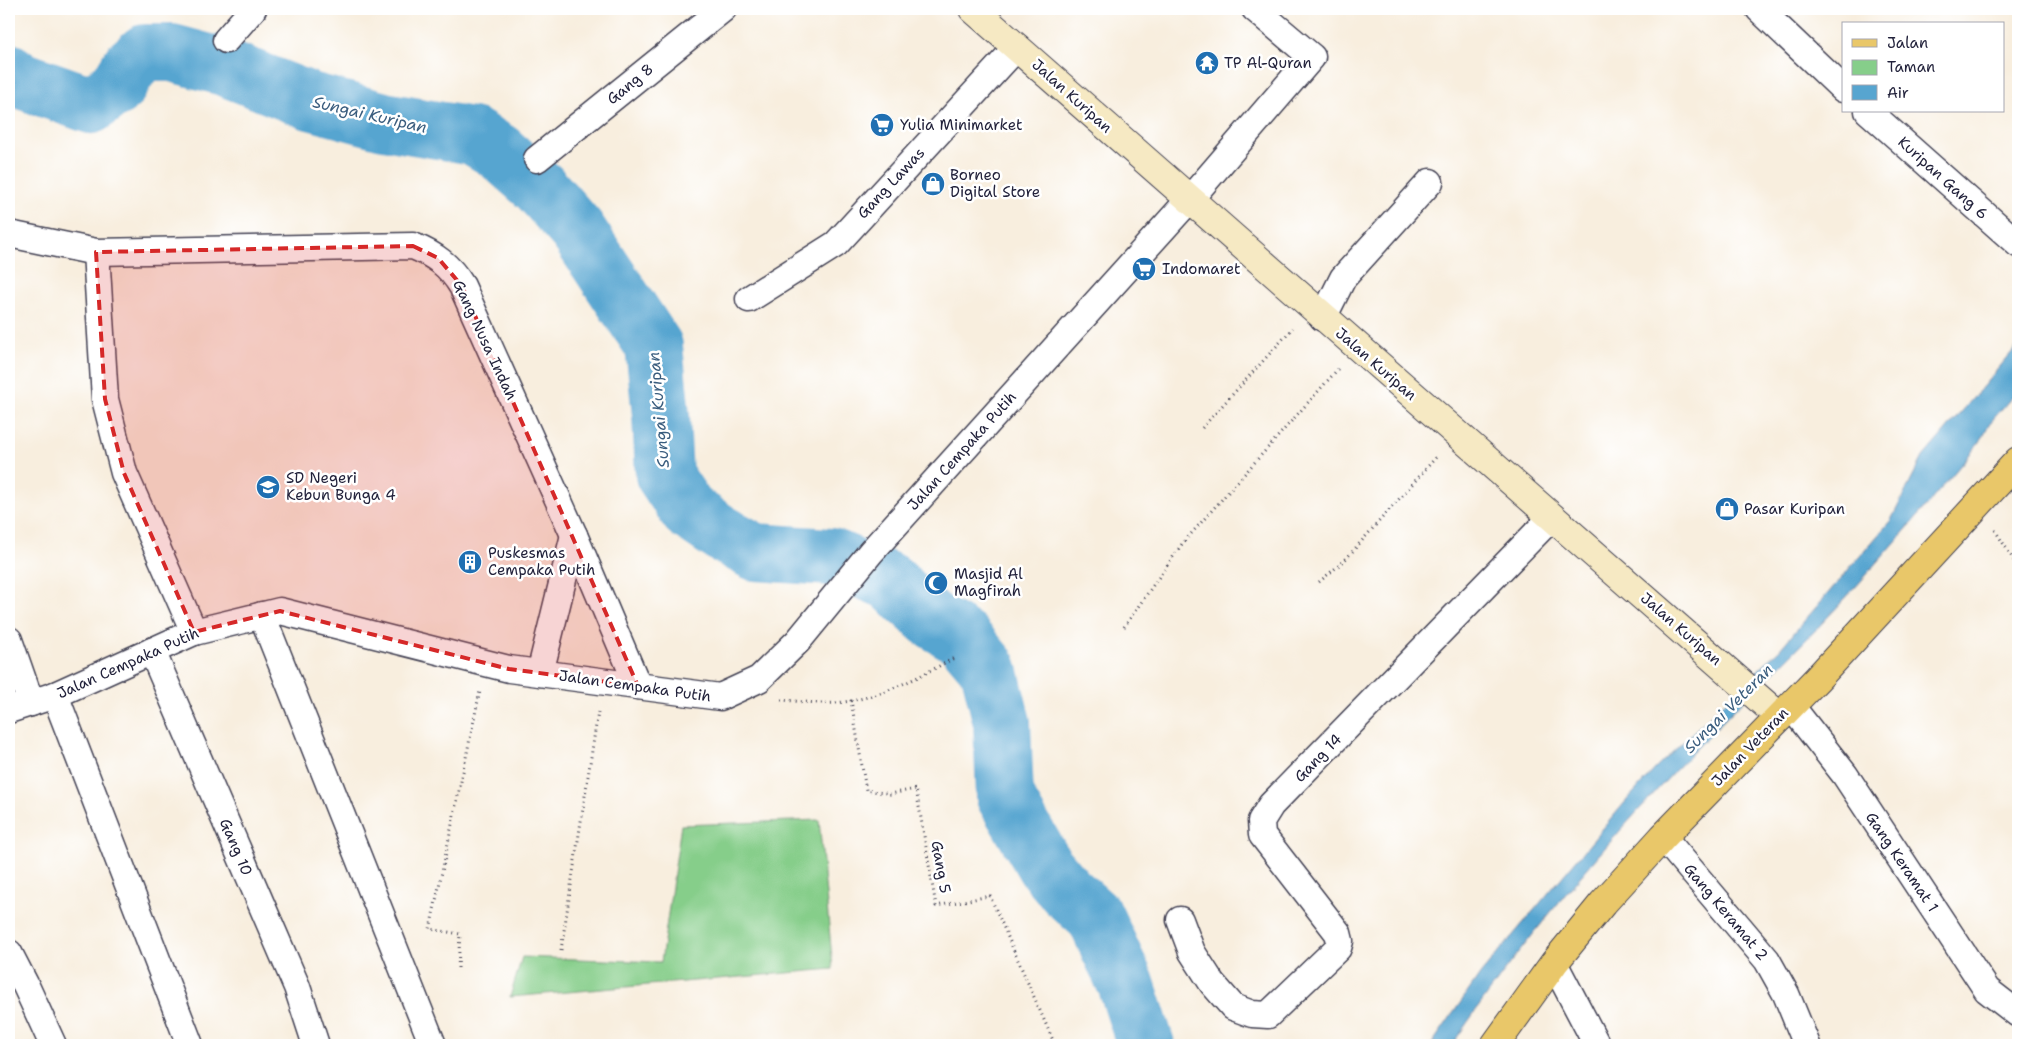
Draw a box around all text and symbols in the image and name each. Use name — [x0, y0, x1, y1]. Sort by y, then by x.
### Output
legend — [1842, 22, 2004, 112]
text: Jalan — [1887, 33, 1928, 53]
temple icon: TP Al-Quran — [1194, 50, 1220, 76]
place label: TP Al-Quran — [1224, 53, 1312, 73]
street label: Jalan Kuripan — [1028, 55, 1116, 137]
text: Taman — [1887, 57, 1935, 77]
street label: Gang 8 — [603, 59, 657, 109]
text: Air — [1887, 83, 1909, 103]
water label: Sungai Kuripan — [311, 91, 429, 138]
supermarket icon: Yulia Minimarket — [869, 112, 895, 138]
place label: Yulia Minimarket — [900, 115, 1023, 135]
street label: Kuripan Gang 6 — [1894, 132, 1992, 224]
street label: Gang Lawas — [853, 143, 929, 223]
place label: Borneo Digital Store — [950, 165, 1040, 202]
shop icon: Borneo Digital Store — [920, 171, 946, 197]
supermarket icon: Indomaret — [1131, 256, 1157, 282]
place label: Indomaret — [1162, 259, 1241, 279]
street label: Gang Nusa Indah — [448, 277, 522, 403]
street label: Jalan Kuripan — [1331, 323, 1421, 405]
water label: Sungai Kuripan — [643, 351, 674, 469]
street label: Jalan Cempaka Putih — [903, 387, 1021, 515]
place label: SD Negeri Kebun Bunga 4 — [286, 468, 396, 505]
school or university icon: SD Negeri Kebun Bunga 4 — [255, 474, 281, 500]
shop icon: Pasar Kuripan — [1714, 496, 1740, 522]
place label: Pasar Kuripan — [1744, 499, 1845, 519]
place label: Puskesmas Cempaka Putih — [488, 543, 595, 580]
building icon: Puskesmas Cempaka Putih — [457, 549, 483, 575]
place label: Masjid Al Magfirah — [954, 564, 1023, 601]
mosque icon: Masjid Al Magfirah — [923, 570, 949, 596]
street label: Jalan Kuripan — [1636, 588, 1726, 670]
street label: Jalan Cempaka Putih — [54, 623, 202, 703]
water label: Sungai Veteran — [1679, 659, 1777, 757]
street label: Jalan Cempaka Putih — [558, 665, 712, 707]
street label: Jalan Veteran — [1707, 703, 1793, 791]
street label: Gang 14 — [1290, 729, 1346, 787]
street label: Gang Keramat 1 — [1861, 808, 1943, 916]
street label: Gang 10 — [215, 815, 257, 879]
street label: Gang 5 — [927, 839, 955, 895]
street label: Gang Keramat 2 — [1679, 859, 1773, 965]

